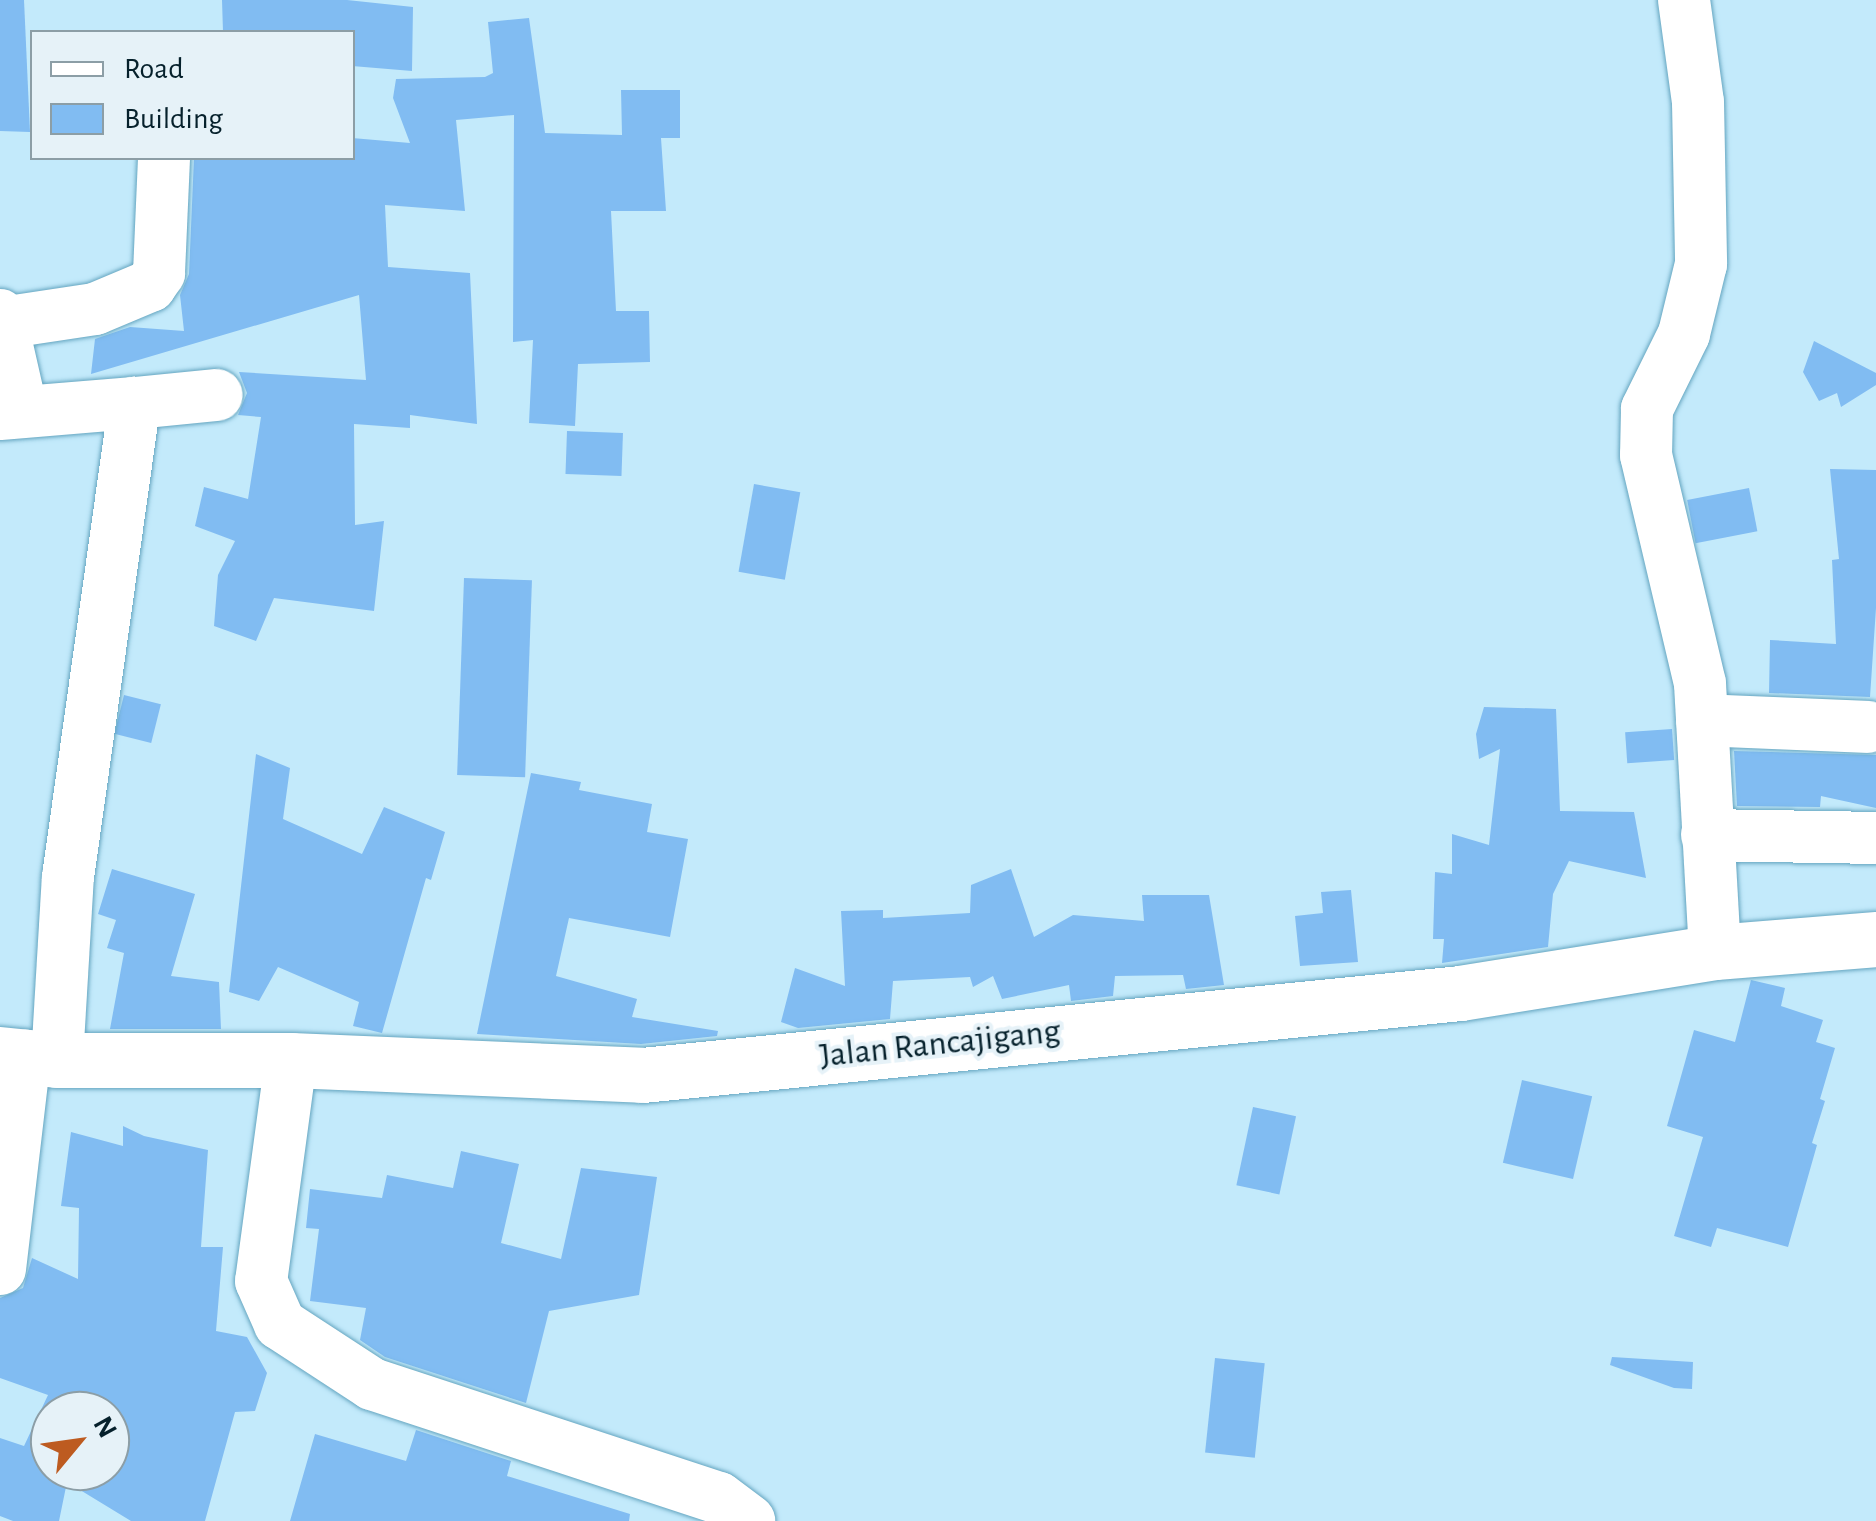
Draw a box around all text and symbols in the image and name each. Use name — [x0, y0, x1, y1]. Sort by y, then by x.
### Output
legend — [30, 30, 355, 160]
text: Road — [124, 54, 184, 84]
text: Building — [124, 104, 223, 134]
street label: Jalan Rancajigang — [818, 1010, 1062, 1078]
north arrow — [30, 1391, 130, 1491]
text: N — [88, 1412, 121, 1443]

